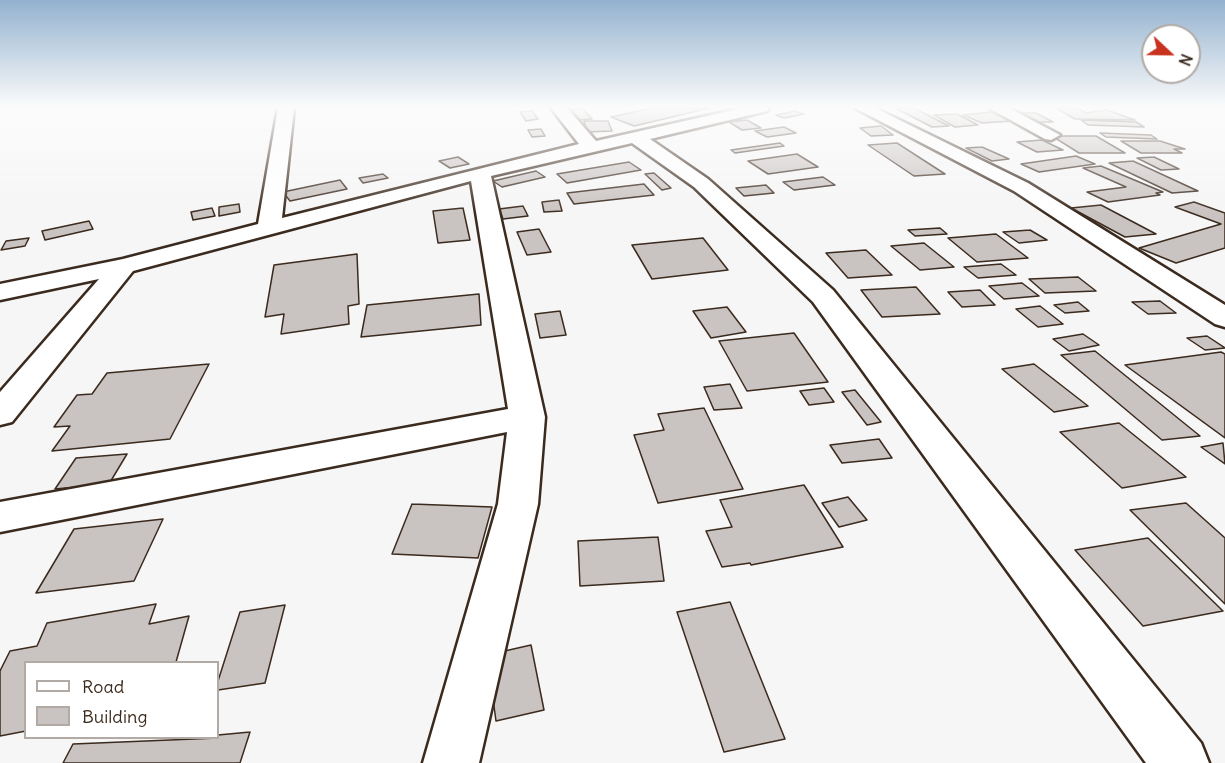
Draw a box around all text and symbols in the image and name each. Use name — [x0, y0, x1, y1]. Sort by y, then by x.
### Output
north arrow — [1141, 24, 1201, 84]
text: N — [1174, 51, 1197, 69]
legend — [24, 661, 219, 739]
text: Road — [82, 675, 124, 698]
text: Building — [82, 705, 147, 728]

